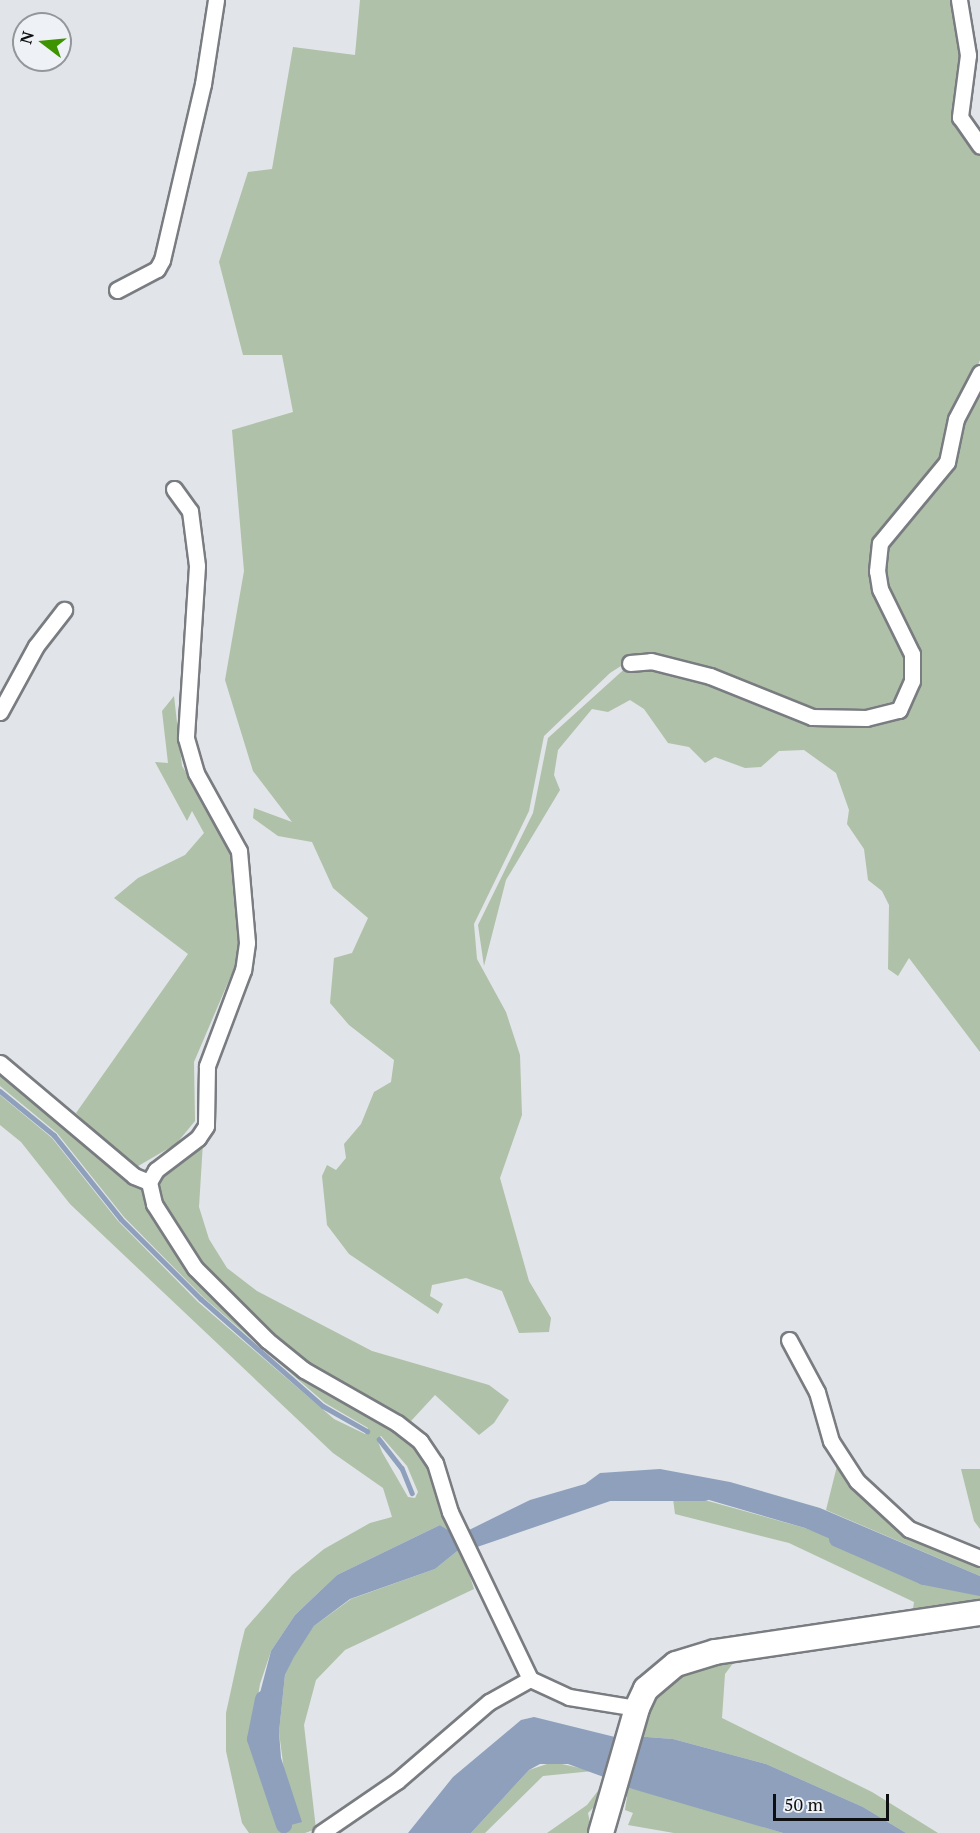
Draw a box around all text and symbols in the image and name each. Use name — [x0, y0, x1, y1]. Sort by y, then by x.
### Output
north arrow — [12, 12, 72, 72]
text: N — [14, 29, 39, 46]
scale bar — [776, 1782, 892, 1820]
text: 50 m — [784, 1792, 823, 1816]

